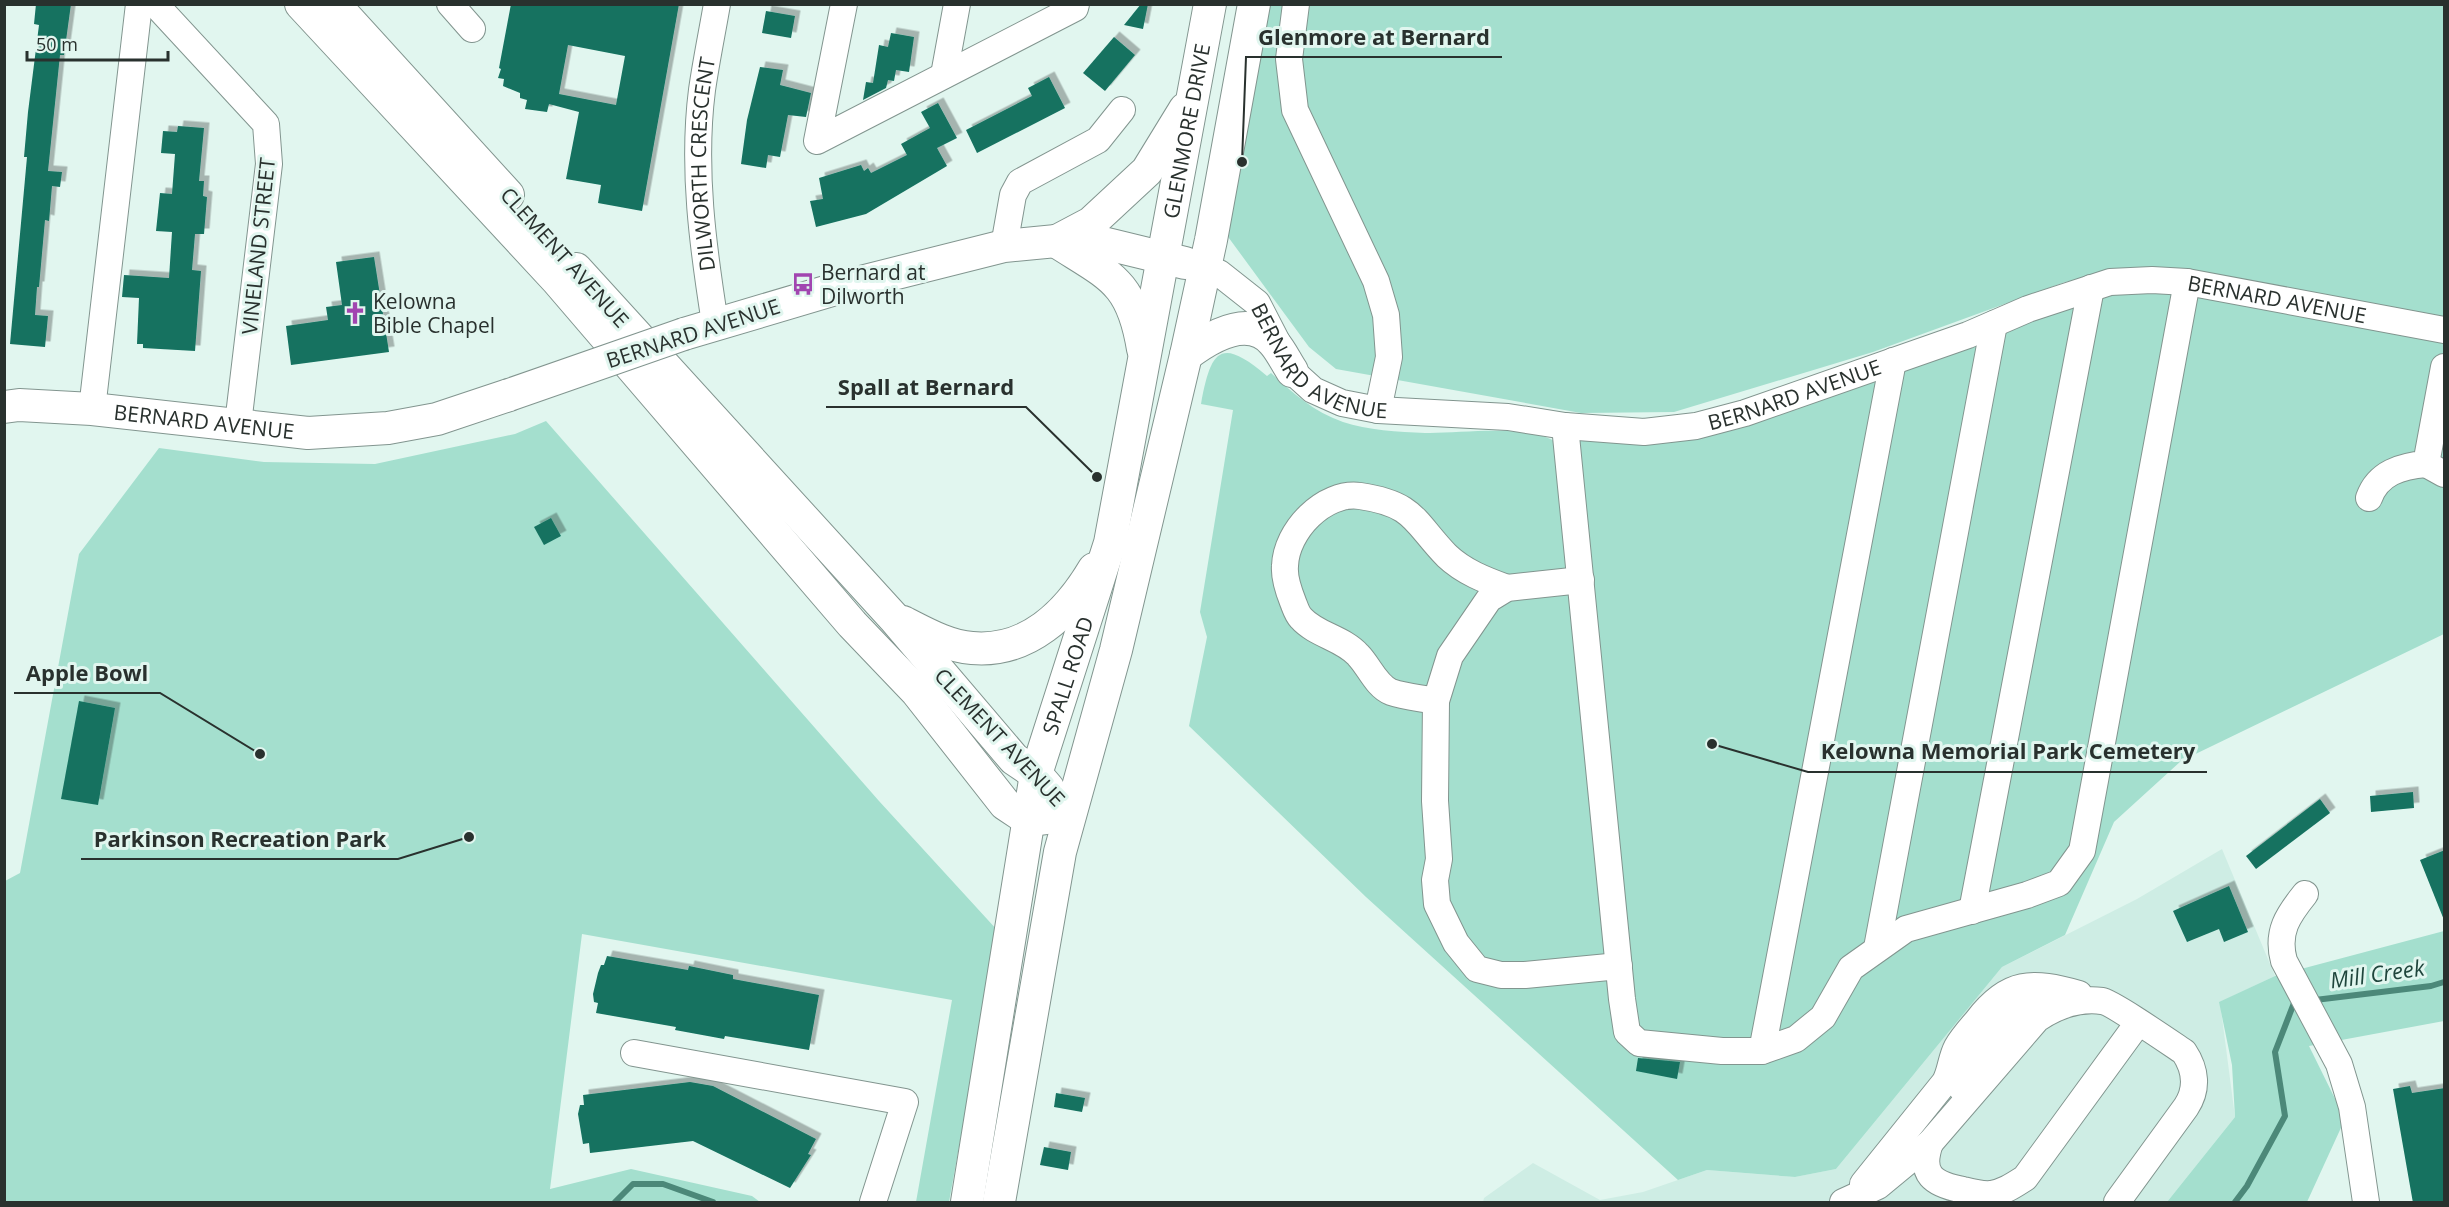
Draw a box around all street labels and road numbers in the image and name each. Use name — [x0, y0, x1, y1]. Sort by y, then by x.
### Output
street label: GLENMORE DRIVE — [1156, 41, 1216, 221]
street label: DILWORTH CRESCENT — [684, 54, 721, 273]
street label: VINELAND STREET — [235, 156, 281, 336]
street label: CLEMENT AVENUE — [495, 181, 635, 333]
street label: BERNARD AVENUE — [2185, 268, 2369, 329]
street label: BERNARD AVENUE — [603, 292, 783, 374]
street label: BERNARD AVENUE — [1245, 298, 1388, 424]
street label: BERNARD AVENUE — [1705, 352, 1885, 436]
street label: BERNARD AVENUE — [112, 398, 296, 445]
street label: SPALL ROAD — [1036, 613, 1100, 738]
street label: CLEMENT AVENUE — [929, 662, 1071, 812]

